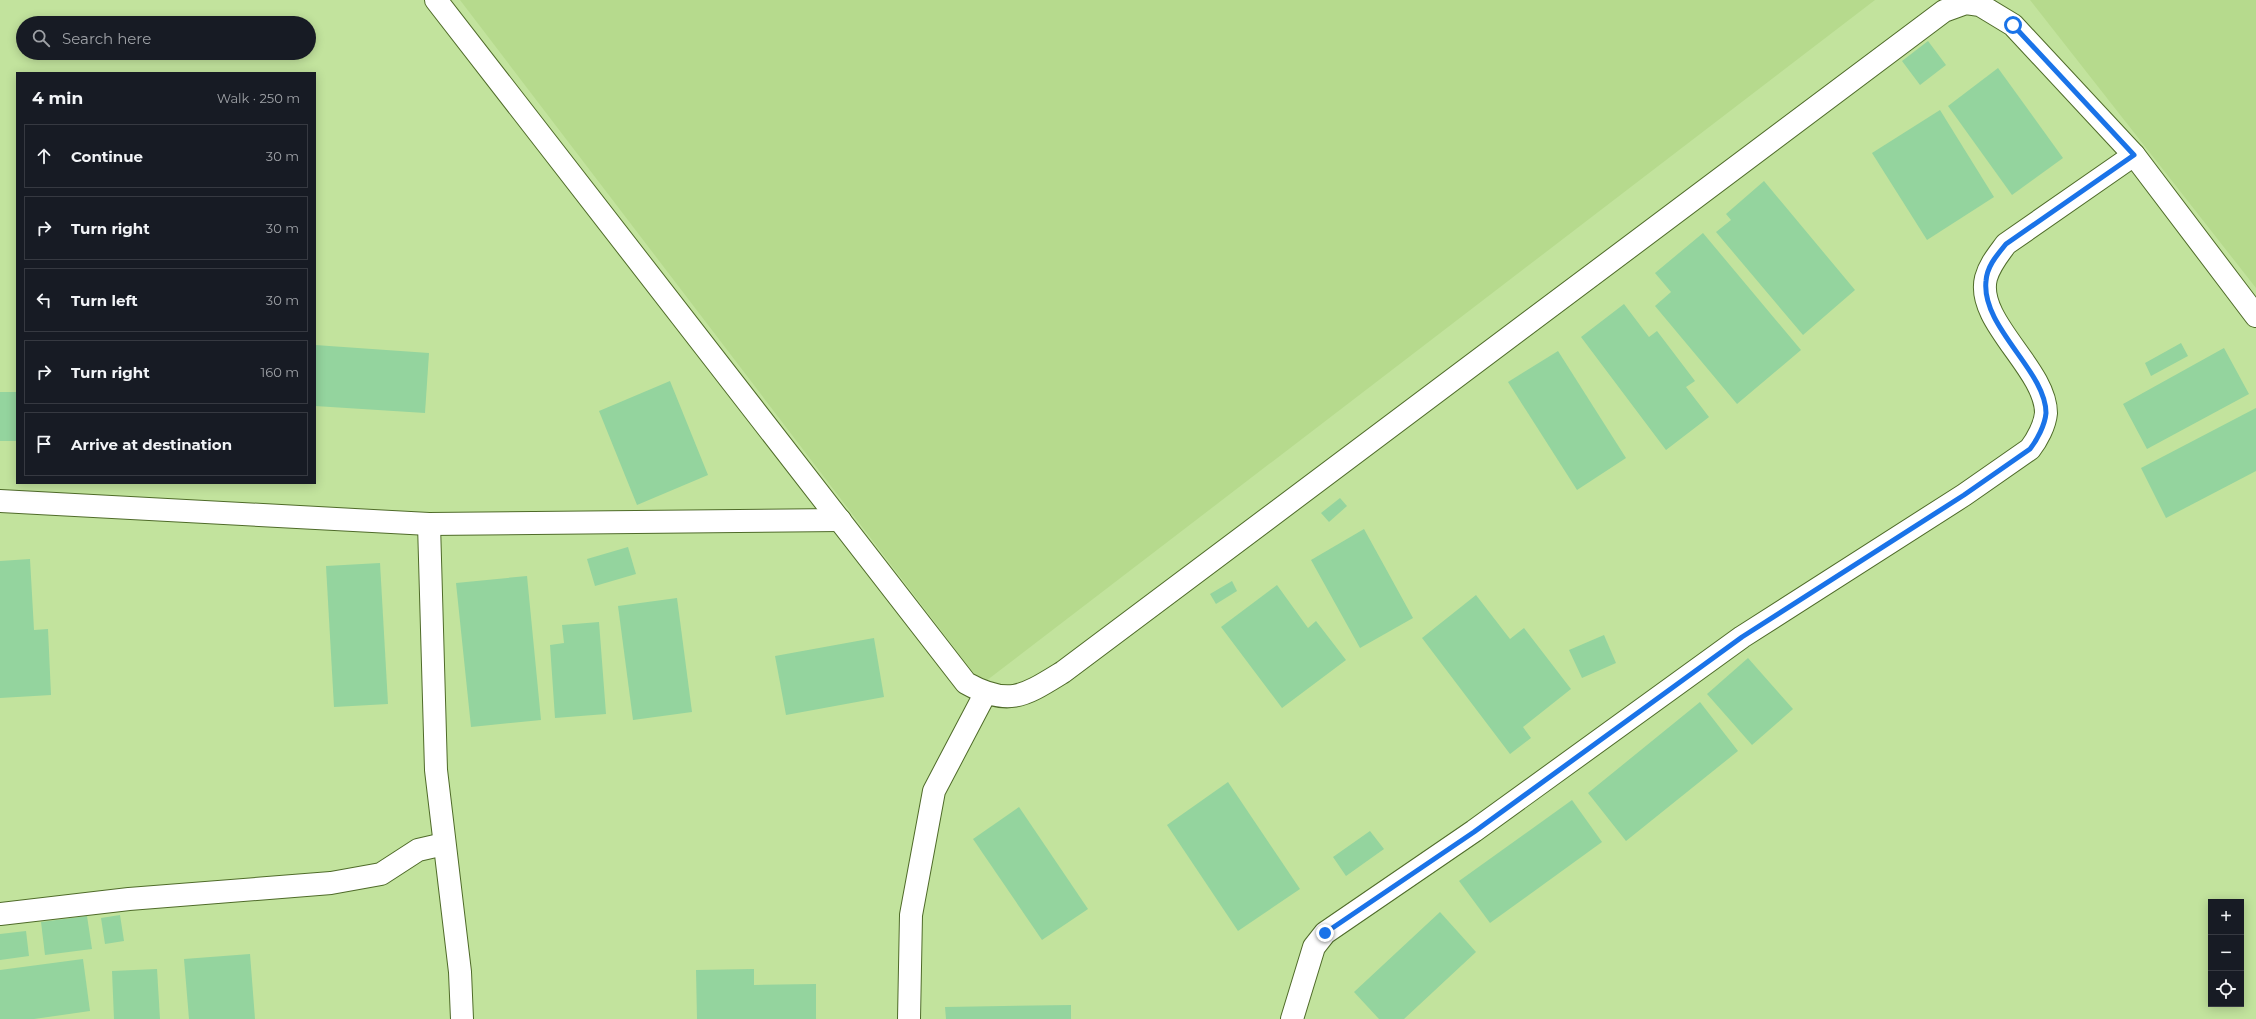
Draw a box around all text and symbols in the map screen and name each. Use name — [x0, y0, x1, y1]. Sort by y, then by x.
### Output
search box — [16, 16, 316, 60]
route start — [2004, 16, 2022, 34]
icon: search — [30, 27, 52, 49]
text: Search here — [62, 29, 151, 48]
text: 4 min — [32, 88, 83, 108]
text: Walk · 250 m — [217, 90, 300, 106]
icon: ahead — [33, 145, 55, 167]
text: Continue — [71, 147, 143, 166]
text: 30 m — [266, 148, 299, 164]
icon: right — [33, 217, 55, 239]
text: Turn right — [71, 219, 150, 238]
text: 30 m — [266, 220, 299, 236]
icon: left — [33, 289, 55, 311]
text: Turn left — [71, 291, 138, 310]
text: 30 m — [266, 292, 299, 308]
icon: right — [33, 361, 55, 383]
text: Turn right — [71, 363, 150, 382]
text: 160 m — [261, 364, 299, 380]
icon: arrive — [33, 433, 55, 455]
text: Arrive at destination — [71, 435, 232, 454]
map controls — [2208, 899, 2244, 1007]
button: + — [2208, 899, 2244, 935]
route end — [1316, 924, 1334, 942]
button: − — [2208, 935, 2244, 971]
button: locate — [2208, 971, 2244, 1007]

